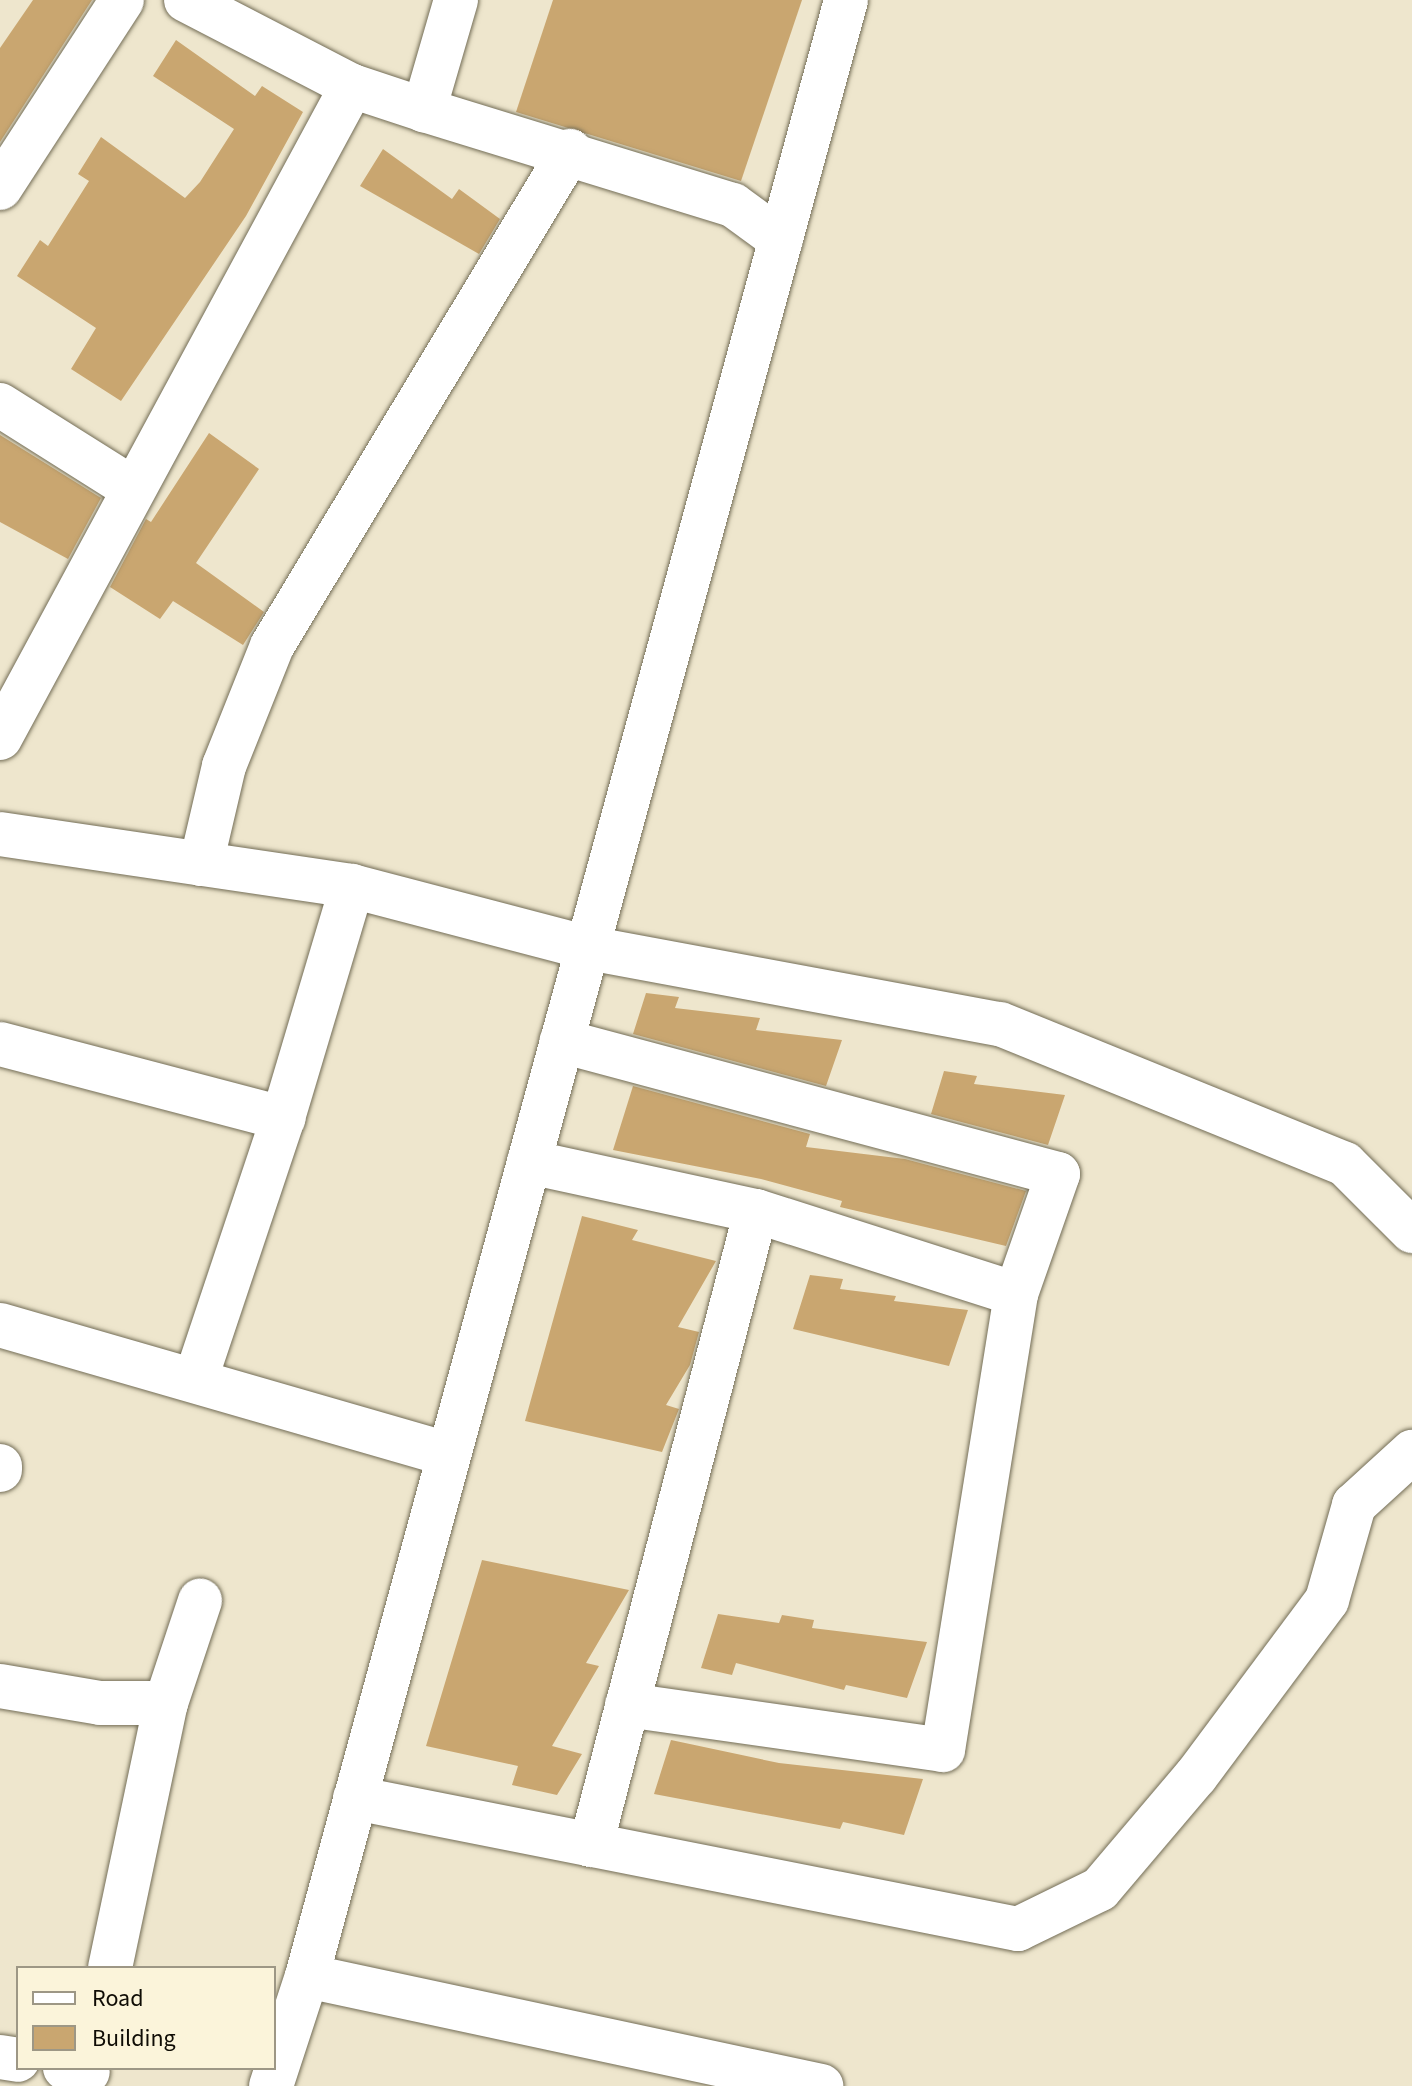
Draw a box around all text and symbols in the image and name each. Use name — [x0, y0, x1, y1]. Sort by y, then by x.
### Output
legend — [16, 1966, 276, 2070]
text: Road — [92, 1981, 144, 2016]
text: Building — [92, 2021, 176, 2056]

